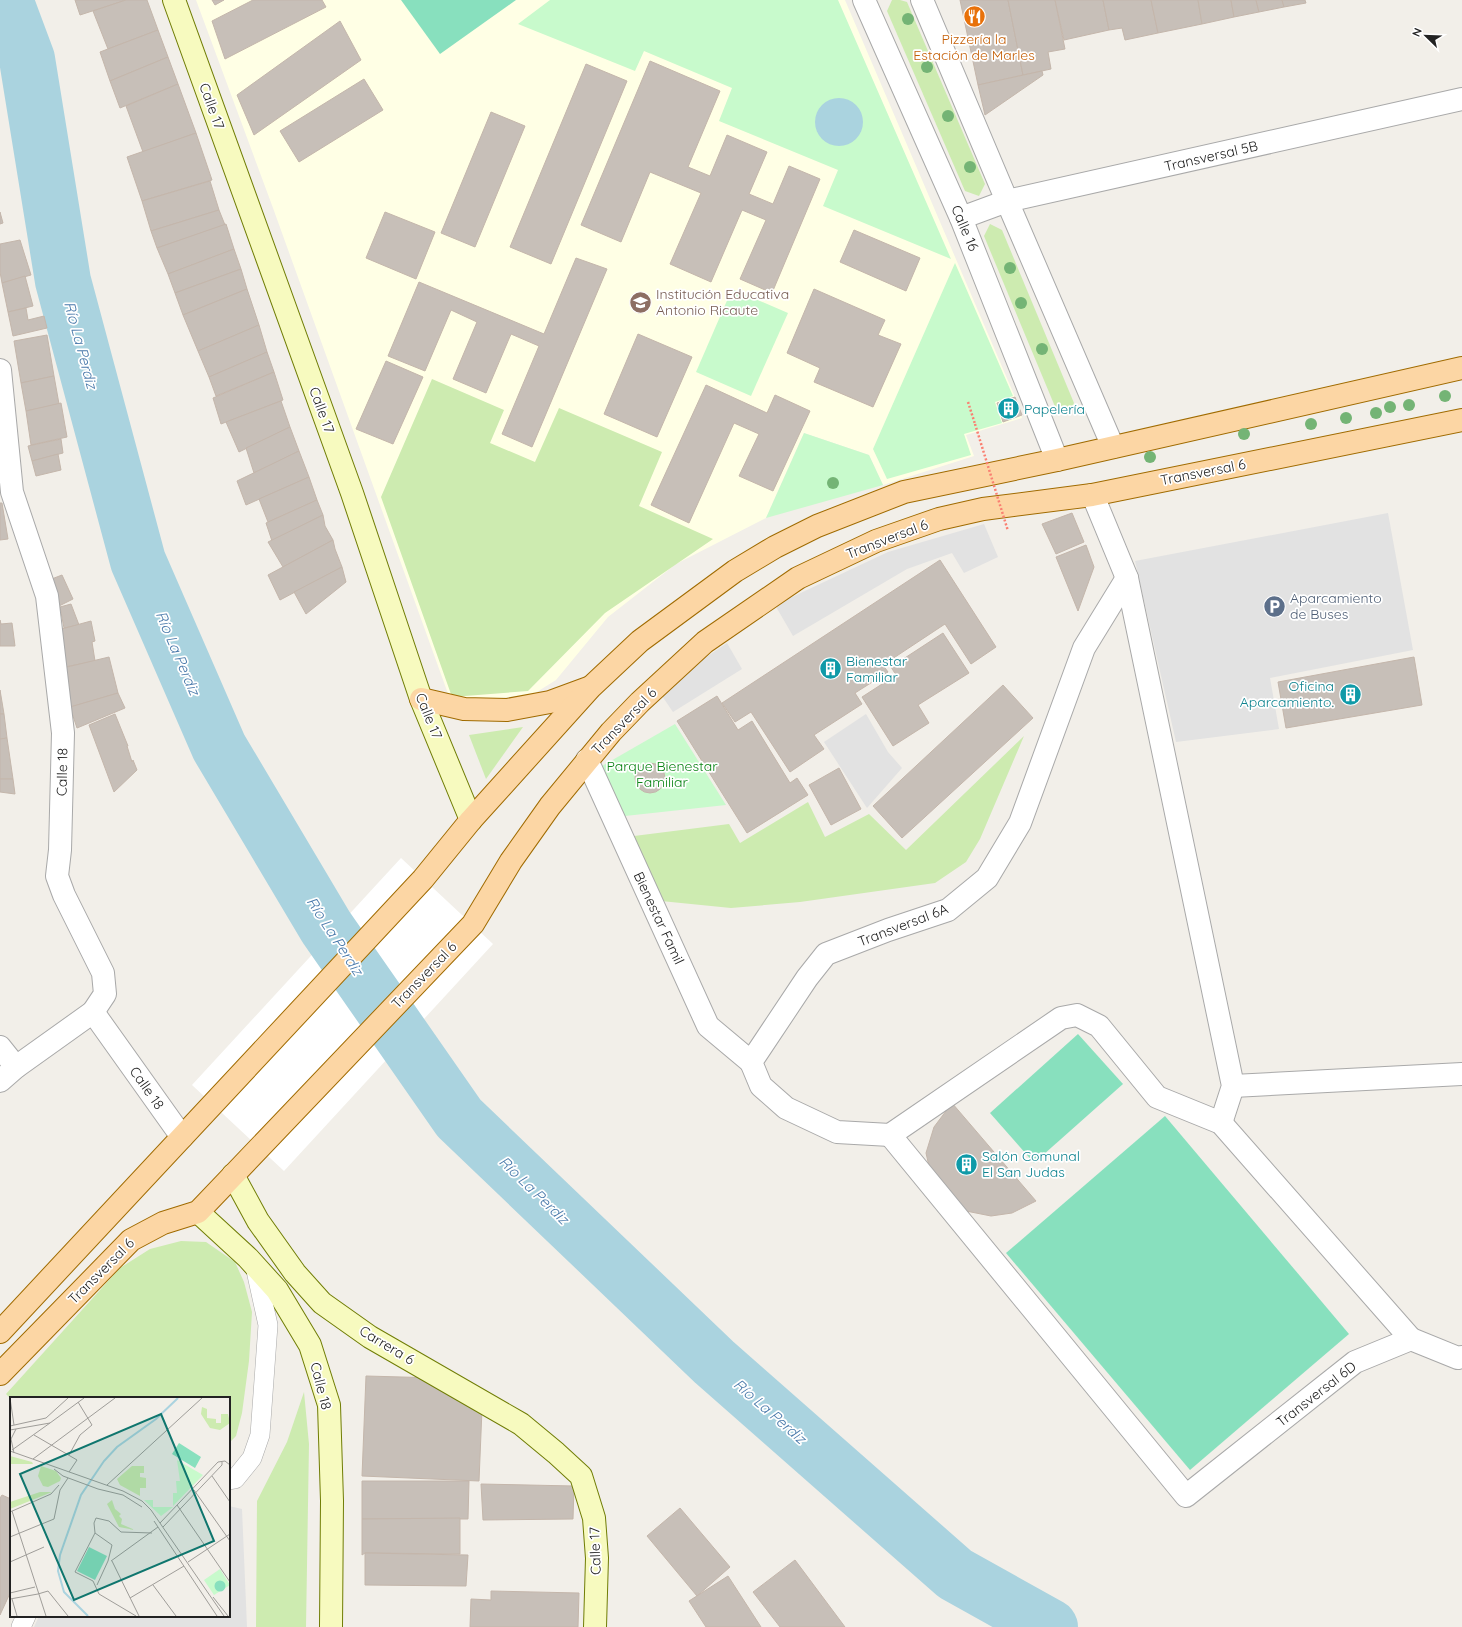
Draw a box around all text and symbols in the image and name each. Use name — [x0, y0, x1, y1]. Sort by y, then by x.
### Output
restaurant icon: Pizzería la Estación de Marles — [961, 4, 987, 30]
north arrow — [1406, 16, 1446, 56]
text: N — [1409, 26, 1425, 39]
place label: Pizzería la Estación de Marles — [913, 30, 1035, 64]
street label: Calle 17 — [195, 80, 229, 132]
street label: Transversal 5B — [1162, 136, 1260, 176]
street label: Calle 16 — [947, 202, 983, 254]
place label: Institución Educativa Antonio Ricaute — [656, 285, 789, 319]
school or university icon: Institución Educativa Antonio Ricaute — [628, 289, 654, 315]
water label: Río La Perdiz — [60, 299, 102, 393]
street label: Calle 17 — [305, 384, 339, 436]
building icon: Papelería — [996, 396, 1022, 422]
place label: Papelería — [1024, 400, 1085, 418]
street label: Transversal 6 — [1159, 455, 1248, 489]
street label: Transversal 6 — [843, 515, 931, 563]
place label: Aparcamiento de Buses — [1290, 589, 1382, 623]
parking icon: Aparcamiento de Buses — [1262, 593, 1288, 619]
water label: Río La Perdiz — [152, 608, 205, 700]
place label: Bienestar Familiar — [846, 652, 908, 686]
building icon: Bienestar Familiar — [817, 656, 843, 682]
place label: Oficina Aparcamiento. — [1240, 677, 1334, 711]
building icon: Oficina Aparcamiento. — [1337, 681, 1363, 707]
street label: Transversal 6 — [588, 683, 661, 758]
street label: Calle 17 — [412, 690, 446, 742]
street label: Calle 18 — [53, 748, 71, 796]
park label: Parque Bienestar Familiar — [606, 757, 718, 791]
street label: Bienestar Famil — [630, 869, 688, 967]
water label: Río La Perdiz — [303, 893, 368, 980]
street label: Transversal 6A — [855, 899, 951, 951]
street label: Transversal 6 — [388, 937, 461, 1012]
street label: Calle 18 — [126, 1063, 168, 1113]
place label: Salón Comunal El San Judas — [982, 1147, 1080, 1181]
building icon: Salón Comunal El San Judas — [953, 1151, 979, 1177]
water label: Río La Perdiz — [495, 1152, 574, 1229]
street label: Transversal 6 — [64, 1234, 138, 1308]
street label: Carrera 6 — [356, 1322, 418, 1369]
street label: Transversal 6D — [1272, 1357, 1360, 1431]
street label: Calle 18 — [306, 1360, 336, 1412]
water label: Río La Perdiz — [730, 1374, 811, 1449]
inset map — [10, 1397, 230, 1617]
street label: Calle 17 — [585, 1527, 605, 1575]

